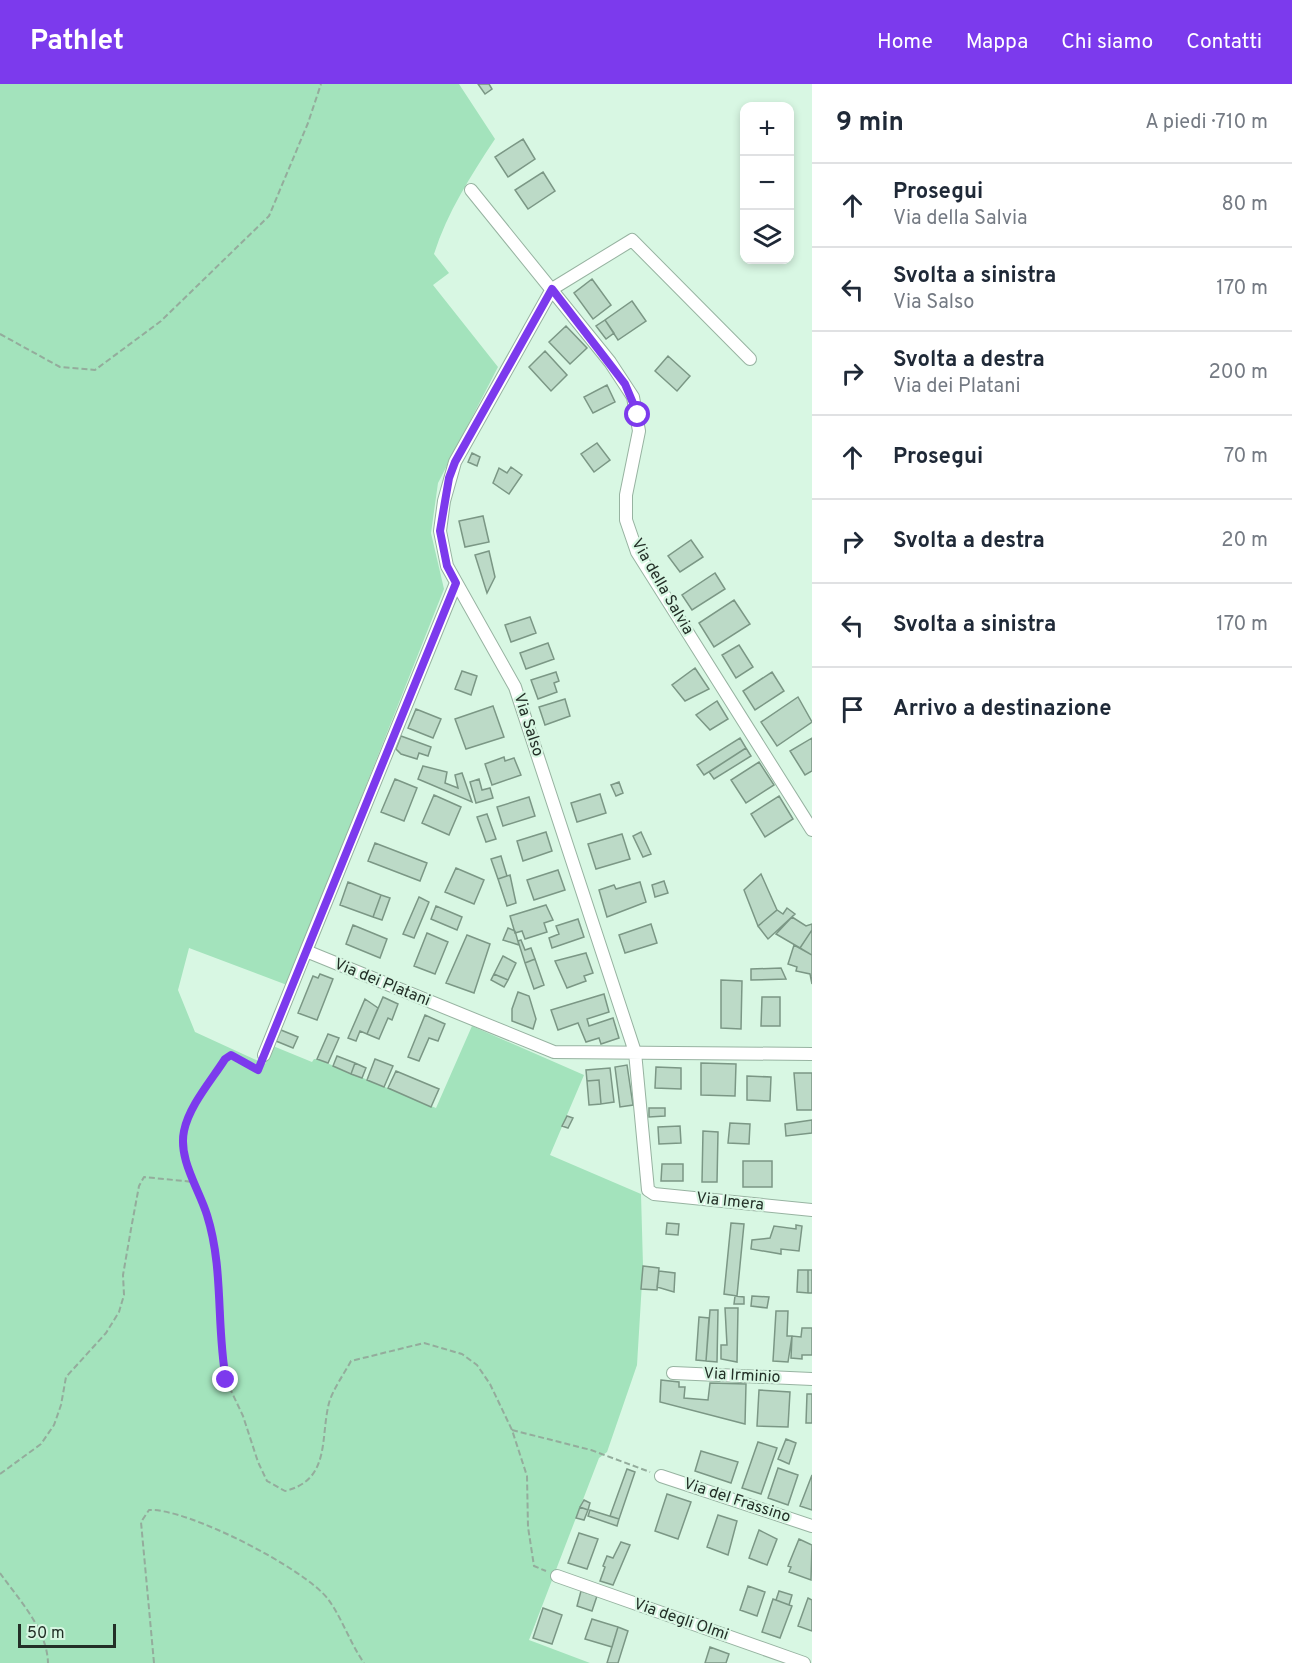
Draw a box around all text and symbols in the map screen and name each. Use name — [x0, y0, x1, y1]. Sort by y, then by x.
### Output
text: Pathlet — [30, 24, 124, 60]
text: Home — [877, 29, 933, 56]
text: Mappa — [966, 29, 1028, 56]
text: Chi siamo — [1061, 29, 1153, 56]
text: Contatti — [1186, 29, 1262, 56]
map controls — [740, 102, 794, 264]
button: + — [740, 102, 794, 156]
text: 9 min — [836, 107, 904, 140]
text: A piedi · 710 m — [1145, 110, 1268, 136]
button: − — [740, 156, 794, 210]
text: Prosegui — [893, 179, 983, 206]
icon: ahead — [836, 189, 869, 222]
text: 80 m — [1222, 192, 1268, 218]
text: Via della Salvia — [893, 206, 1028, 232]
button: layers — [740, 210, 794, 264]
text: Svolta a sinistra — [893, 263, 1056, 290]
icon: left — [836, 273, 869, 306]
text: 170 m — [1216, 276, 1268, 302]
text: Via Salso — [893, 290, 974, 316]
text: Svolta a destra — [893, 347, 1045, 374]
icon: right — [836, 357, 869, 390]
text: 200 m — [1209, 360, 1268, 386]
text: Via dei Platani — [893, 374, 1021, 400]
route start — [624, 401, 650, 427]
icon: ahead — [836, 441, 869, 474]
text: Prosegui — [893, 444, 983, 471]
text: 70 m — [1224, 444, 1268, 470]
icon: right — [836, 525, 869, 558]
text: Svolta a destra — [893, 528, 1045, 555]
text: 20 m — [1221, 528, 1268, 554]
street label: Via della Salvia — [626, 535, 698, 639]
icon: left — [836, 609, 869, 642]
text: Svolta a sinistra — [893, 612, 1056, 639]
text: 170 m — [1216, 612, 1268, 638]
street label: Via Salso — [508, 691, 548, 759]
icon: arrive — [836, 693, 869, 726]
text: Arrivo a destinazione — [893, 696, 1111, 723]
street label: Via dei Platani — [331, 955, 433, 1011]
street label: Via Imera — [695, 1188, 765, 1216]
street label: Via Irminio — [703, 1364, 781, 1388]
route end — [212, 1366, 238, 1392]
street label: Via del Frassino — [681, 1474, 793, 1528]
street label: Via degli Olmi — [631, 1594, 731, 1646]
scale bar — [18, 1621, 116, 1648]
text: 50 m — [27, 1624, 65, 1644]

